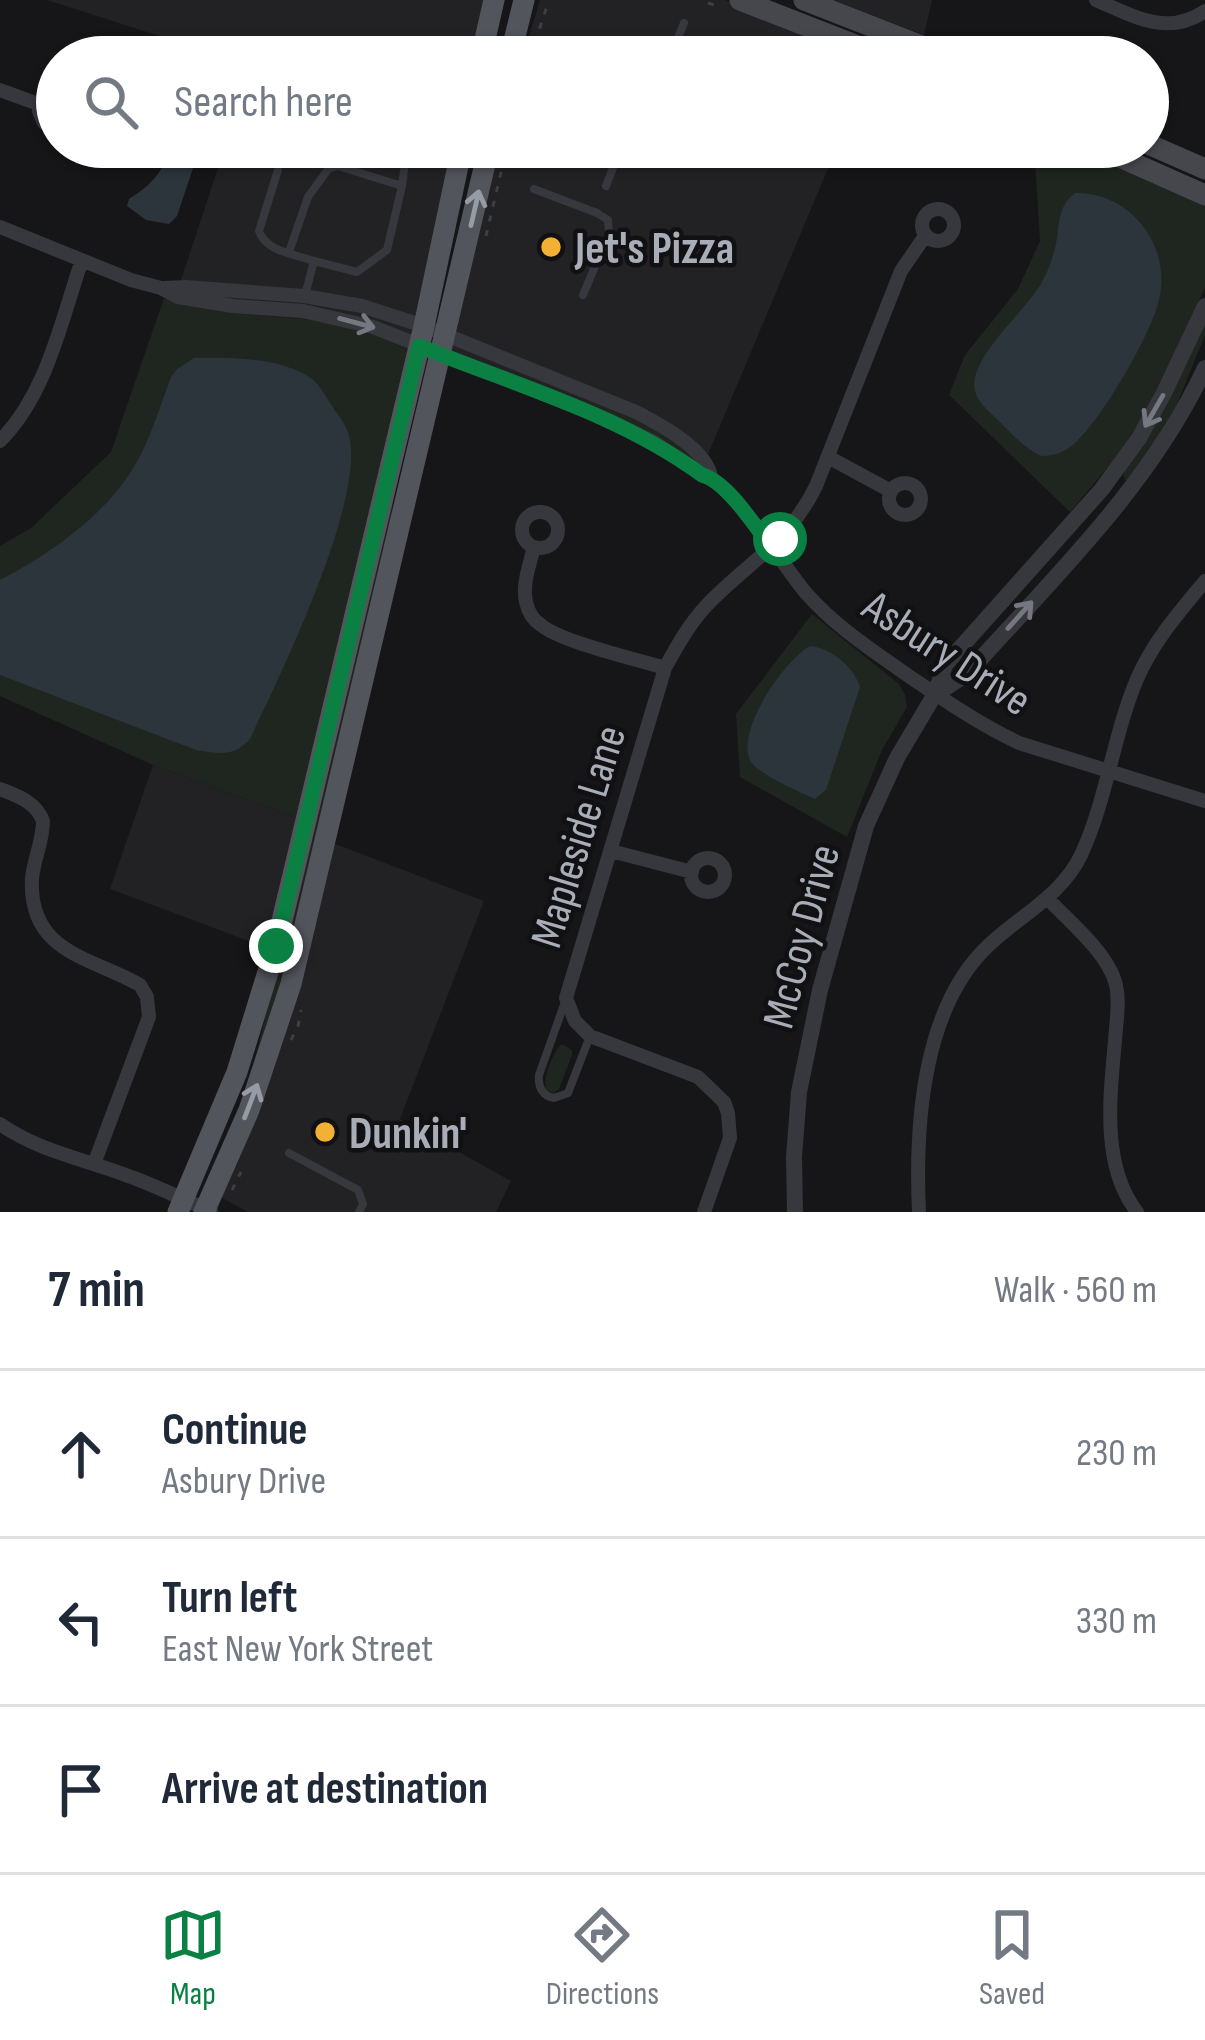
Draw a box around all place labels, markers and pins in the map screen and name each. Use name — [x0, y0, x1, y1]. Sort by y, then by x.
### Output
place label: Jet's Pizza — [574, 222, 734, 277]
marker: Jet's Pizza — [538, 234, 564, 260]
place label: Dunkin' — [349, 1107, 467, 1162]
marker: Dunkin' — [312, 1119, 338, 1145]

